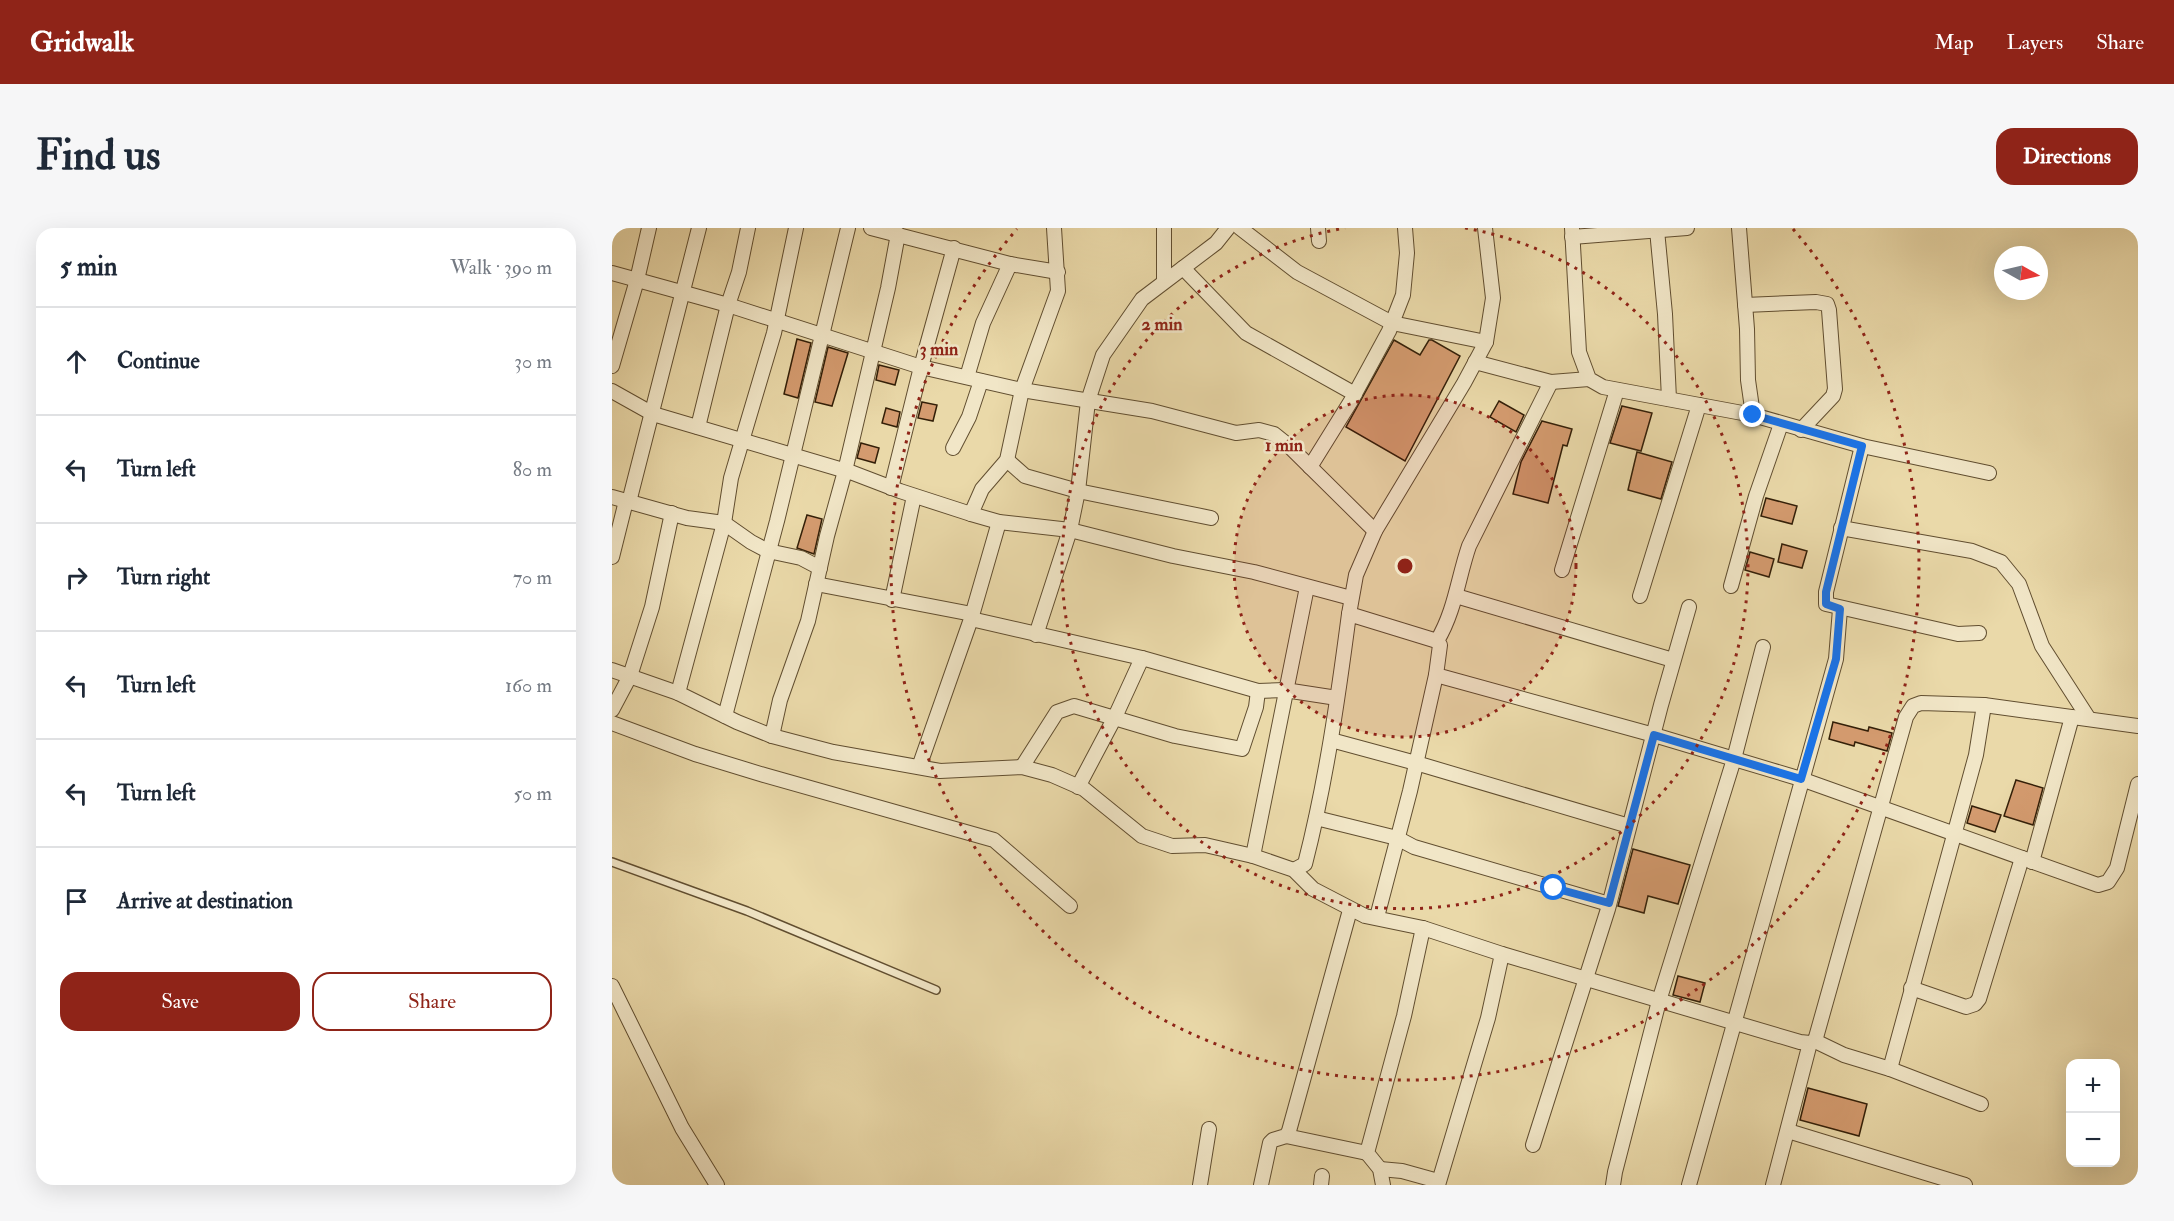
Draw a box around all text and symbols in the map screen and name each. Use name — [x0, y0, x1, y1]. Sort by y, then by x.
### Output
text: Gridwalk — [30, 25, 134, 60]
text: Map — [1934, 29, 1974, 56]
text: Layers — [2007, 29, 2063, 56]
text: Share — [2096, 29, 2144, 56]
button: Directions — [1996, 128, 2138, 185]
text: Find us — [36, 130, 160, 182]
north arrow — [1994, 246, 2048, 300]
text: 5 min — [60, 251, 117, 283]
text: Walk · 390 m — [450, 255, 552, 280]
text: 2 min — [1142, 313, 1183, 336]
text: 3 min — [920, 338, 959, 361]
icon: ahead — [60, 345, 93, 378]
text: Continue — [117, 347, 200, 375]
text: 30 m — [514, 349, 552, 374]
route end — [1739, 401, 1765, 427]
text: 1 min — [1265, 434, 1304, 457]
icon: left — [60, 453, 93, 486]
text: Turn left — [117, 455, 196, 483]
text: 80 m — [513, 457, 552, 482]
centre of rings — [1395, 556, 1415, 576]
icon: right — [60, 561, 93, 594]
text: Turn right — [117, 563, 210, 591]
text: 70 m — [513, 565, 552, 590]
icon: left — [60, 669, 93, 702]
text: Turn left — [117, 671, 196, 699]
text: 160 m — [505, 673, 552, 698]
icon: left — [60, 777, 93, 810]
text: Turn left — [117, 779, 196, 807]
text: 50 m — [513, 781, 552, 806]
route start — [1540, 874, 1566, 900]
icon: arrive — [60, 885, 93, 918]
text: Arrive at destination — [117, 887, 293, 915]
button: Save — [60, 972, 300, 1031]
button: Share — [312, 972, 552, 1031]
map controls — [2066, 1059, 2120, 1167]
button: + — [2066, 1059, 2120, 1113]
button: − — [2066, 1113, 2120, 1167]

